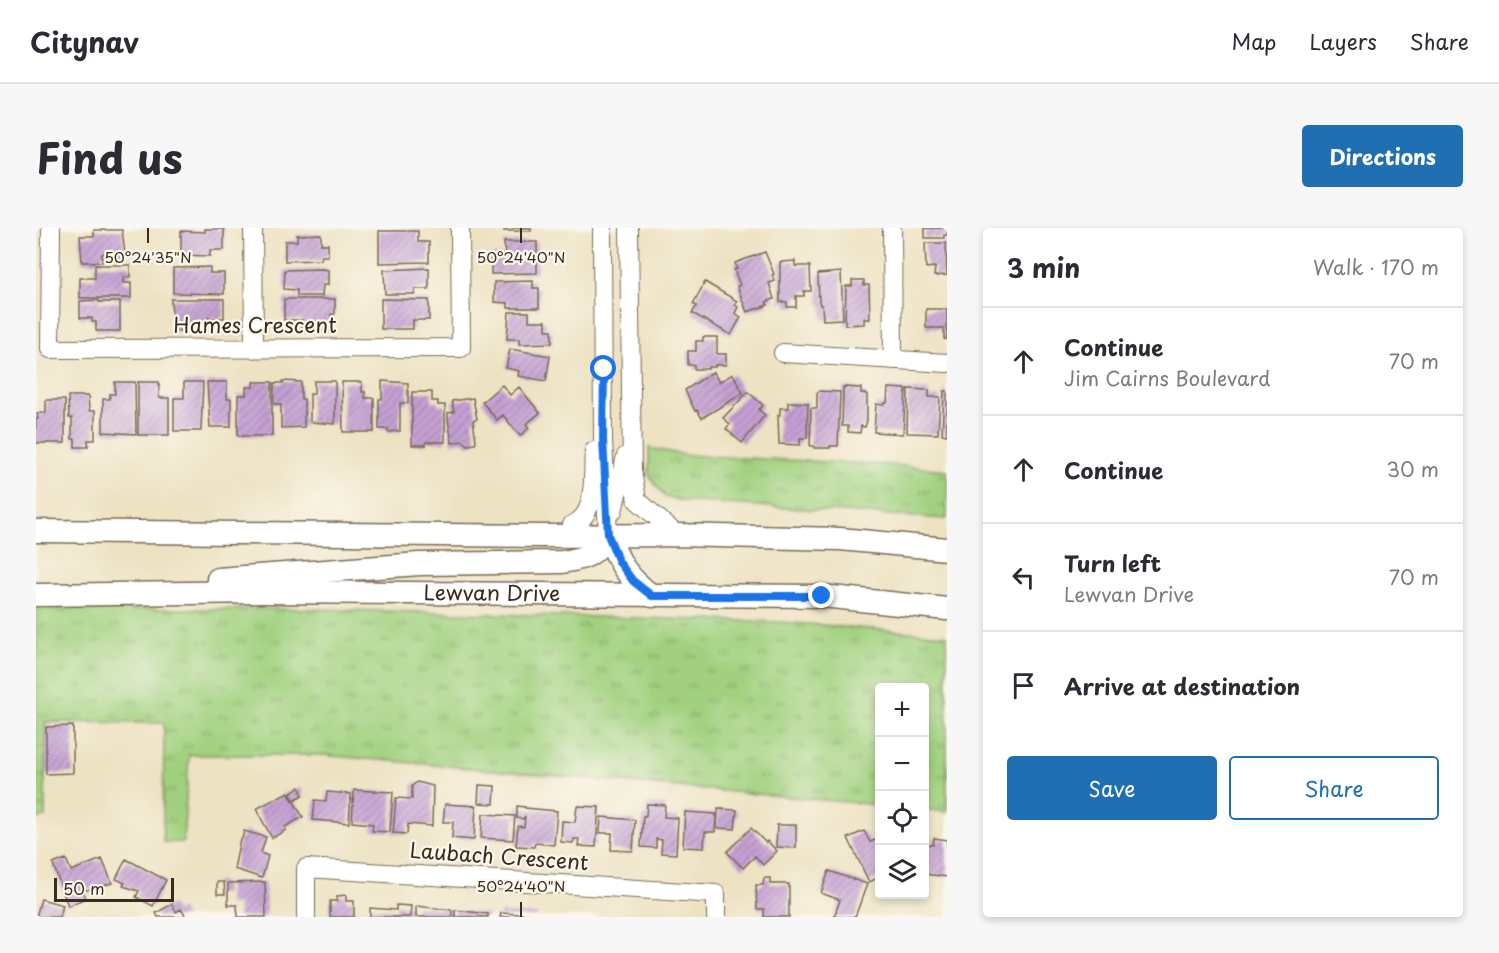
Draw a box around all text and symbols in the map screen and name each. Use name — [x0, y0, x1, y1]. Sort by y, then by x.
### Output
text: Citynav — [30, 20, 139, 63]
text: Map — [1232, 25, 1276, 57]
text: Layers — [1309, 25, 1377, 57]
text: Share — [1410, 25, 1469, 57]
text: Find us — [36, 125, 183, 188]
button: Directions — [1302, 125, 1463, 187]
text: 50°24'35"N — [104, 245, 192, 268]
text: 50°24'40"N — [477, 245, 565, 268]
text: 3 min — [1007, 248, 1080, 287]
text: Walk · 170 m — [1313, 252, 1439, 282]
street label: Hames Crescent — [173, 308, 337, 340]
text: Continue — [1064, 330, 1163, 363]
icon: ahead — [1007, 345, 1040, 378]
text: 70 m — [1389, 346, 1439, 376]
route start — [590, 355, 616, 381]
text: Jim Cairns Boulevard — [1064, 363, 1270, 393]
icon: ahead — [1007, 453, 1040, 486]
text: Continue — [1064, 453, 1163, 486]
text: 30 m — [1386, 454, 1439, 484]
text: Turn left — [1064, 546, 1161, 579]
icon: left — [1007, 561, 1040, 594]
text: 70 m — [1389, 562, 1439, 592]
street label: Lewvan Drive — [424, 575, 560, 608]
text: Lewvan Drive — [1064, 579, 1194, 609]
route end — [808, 582, 834, 608]
icon: arrive — [1007, 669, 1040, 702]
text: Arrive at destination — [1064, 669, 1300, 702]
map controls — [875, 683, 929, 899]
button: + — [875, 683, 929, 737]
button: − — [875, 737, 929, 791]
button: Save — [1007, 756, 1217, 820]
button: Share — [1229, 756, 1439, 820]
button: locate — [875, 791, 929, 845]
street label: Laubach Crescent — [409, 833, 590, 877]
button: layers — [875, 845, 929, 899]
text: 50°24'40"N — [477, 874, 565, 897]
scale bar — [54, 875, 174, 902]
text: 50 m — [63, 876, 104, 900]

